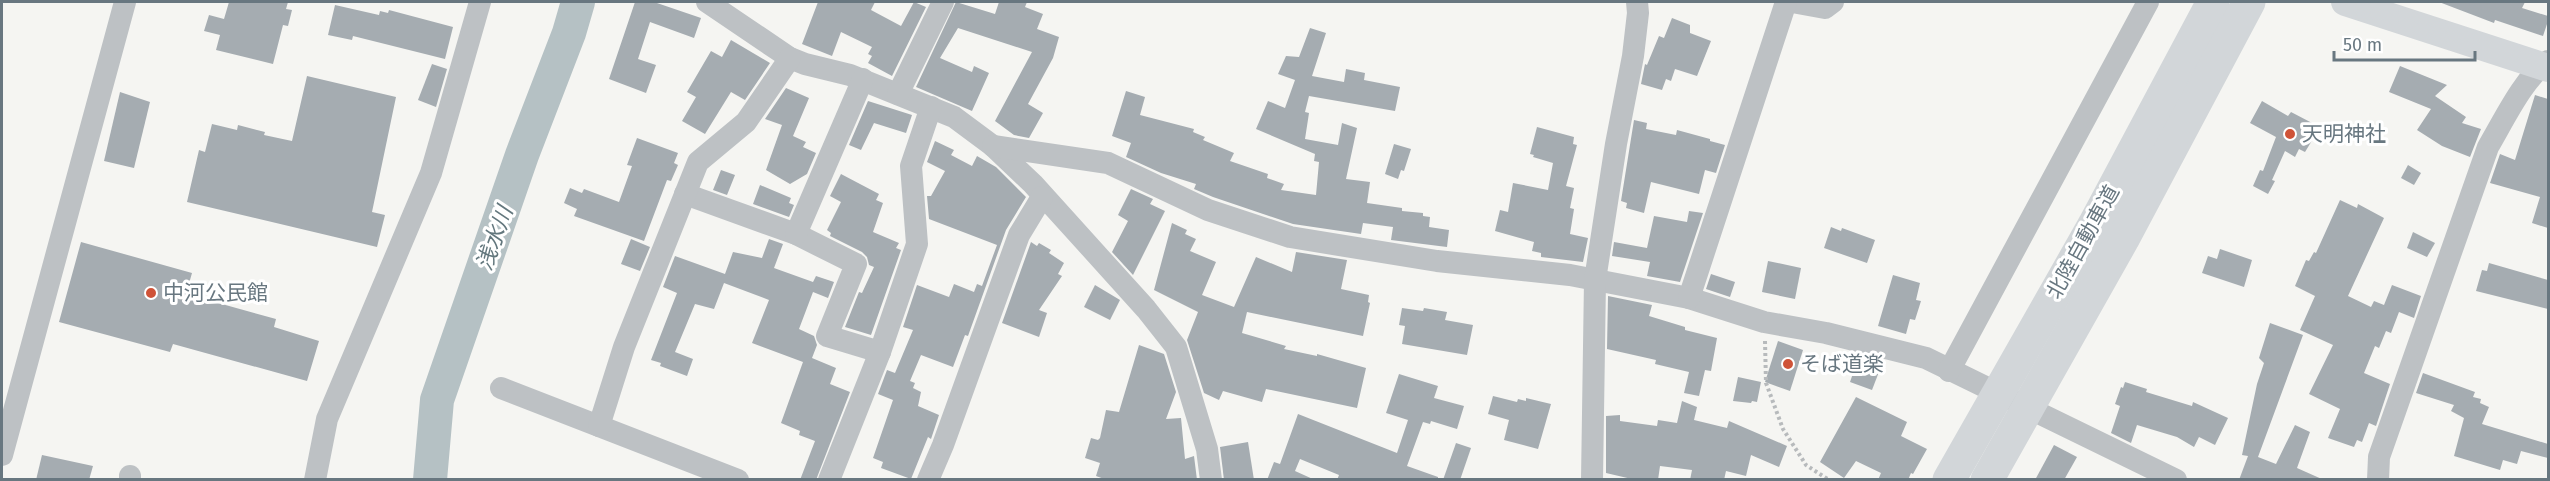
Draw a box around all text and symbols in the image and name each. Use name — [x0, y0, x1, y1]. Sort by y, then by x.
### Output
scale bar — [2334, 24, 2475, 62]
text: 50 m — [2343, 34, 2382, 56]
place label: 天明神社 — [2302, 121, 2386, 147]
marker: 天明神社 — [2283, 127, 2297, 141]
street label: 北陸自動車道 — [2041, 181, 2125, 303]
water label: 浅水川 — [470, 201, 519, 274]
place label: 中河公民館 — [163, 280, 268, 306]
marker: 中河公民館 — [144, 286, 158, 300]
place label: そば道楽 — [1800, 351, 1884, 377]
marker: そば道楽 — [1781, 357, 1795, 371]

